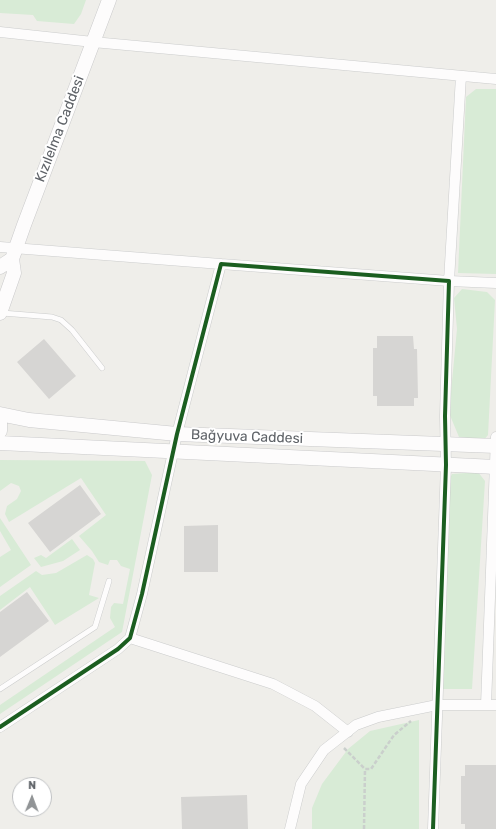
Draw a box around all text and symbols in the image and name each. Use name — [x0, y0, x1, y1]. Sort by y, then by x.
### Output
street label: Kızılelma Caddesi — [32, 73, 88, 185]
street label: Bağyuva Caddesi — [191, 427, 303, 447]
north arrow — [12, 777, 52, 817]
text: N — [28, 779, 36, 792]

